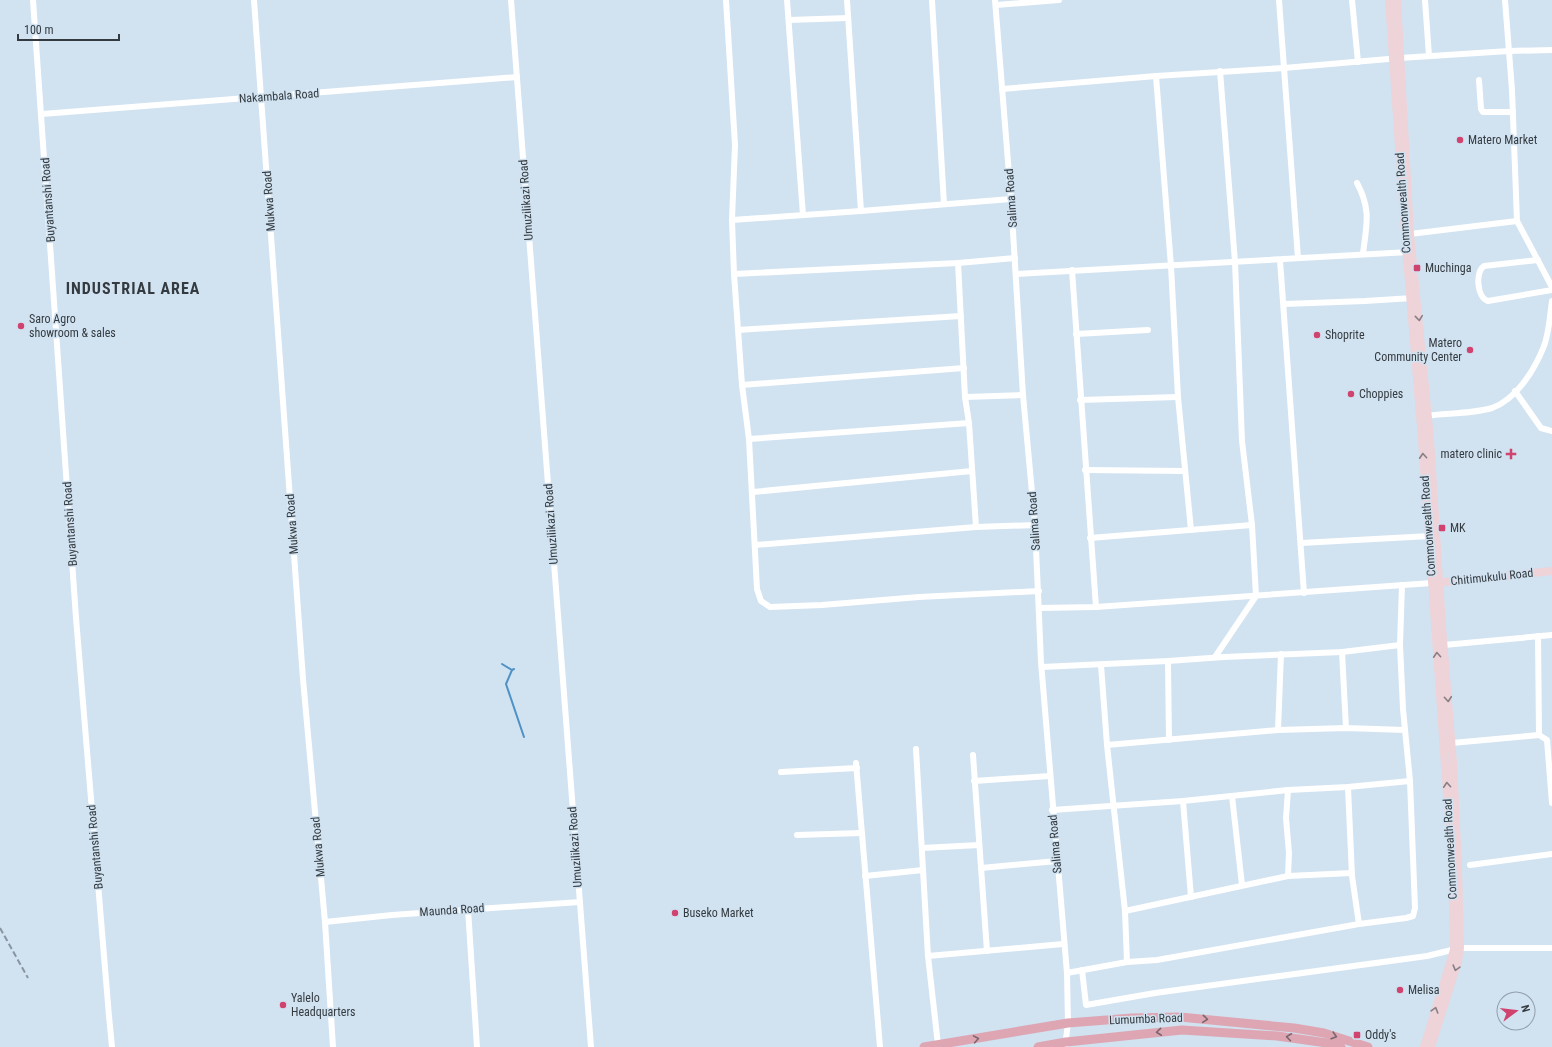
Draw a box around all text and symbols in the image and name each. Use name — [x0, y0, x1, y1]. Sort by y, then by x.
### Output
scale bar — [18, 16, 119, 42]
text: 100 m — [24, 23, 54, 37]
street label: Nakambala Road — [238, 86, 320, 106]
place label: Matero Market — [1468, 133, 1538, 147]
marker: Matero Market — [1455, 135, 1465, 145]
street label: Commonwealth Road — [1392, 152, 1414, 254]
street label: Buyantanshi Road — [38, 157, 58, 243]
street label: Umuzilikazi Road — [516, 159, 536, 241]
street label: Salima Road — [1002, 168, 1020, 228]
street label: Mukwa Road — [260, 170, 278, 232]
place label: Muchinga — [1425, 261, 1472, 275]
marker: Muchinga — [1412, 263, 1422, 273]
district label: INDUSTRIAL AREA — [66, 279, 200, 298]
place label: Saro Agro showroom & sales — [29, 312, 116, 340]
one-way arrow — [1414, 315, 1423, 321]
marker: Saro Agro showroom & sales — [16, 321, 26, 331]
place label: Shoprite — [1325, 328, 1365, 342]
marker: Shoprite — [1312, 330, 1322, 340]
place label: Matero Community Center — [1374, 336, 1462, 364]
marker: Matero Community Center — [1465, 345, 1475, 355]
place label: Choppies — [1359, 387, 1403, 401]
marker: Choppies — [1346, 389, 1356, 399]
place label: matero clinic — [1441, 447, 1502, 461]
marker: matero clinic — [1505, 448, 1517, 460]
one-way arrow — [1419, 453, 1428, 459]
street label: Commonwealth Road — [1417, 475, 1439, 577]
street label: Buyantanshi Road — [60, 481, 80, 567]
street label: Umuzilikazi Road — [541, 483, 561, 565]
street label: Salima Road — [1025, 491, 1043, 551]
street label: Mukwa Road — [283, 493, 301, 555]
place label: MK — [1450, 521, 1466, 535]
marker: MK — [1437, 523, 1447, 533]
street label: Chitimukulu Road — [1450, 566, 1534, 588]
one-way arrow — [1433, 652, 1442, 658]
one-way arrow — [1444, 696, 1453, 702]
one-way arrow — [1443, 782, 1452, 788]
street label: Commonwealth Road — [1440, 798, 1460, 900]
street label: Buyantanshi Road — [84, 804, 106, 890]
street label: Umuzilikazi Road — [565, 806, 585, 888]
street label: Salima Road — [1045, 814, 1065, 874]
street label: Mukwa Road — [308, 816, 328, 878]
street label: Maunda Road — [419, 901, 485, 919]
place label: Buseko Market — [683, 906, 754, 920]
marker: Buseko Market — [670, 908, 680, 918]
one-way arrow — [1452, 964, 1461, 971]
place label: Melisa — [1408, 983, 1440, 997]
marker: Melisa — [1395, 985, 1405, 995]
place label: Yalelo Headquarters — [291, 991, 356, 1019]
north arrow — [1496, 991, 1536, 1031]
marker: Yalelo Headquarters — [278, 1000, 288, 1010]
text: N — [1518, 1004, 1532, 1014]
one-way arrow — [1430, 1006, 1439, 1013]
street label: Lumumba Road — [1109, 1011, 1183, 1027]
one-way arrow — [1202, 1014, 1208, 1023]
one-way arrow — [1156, 1028, 1162, 1037]
place label: Oddy's — [1365, 1028, 1396, 1042]
marker: Oddy's — [1352, 1030, 1362, 1040]
one-way arrow — [1330, 1031, 1337, 1040]
one-way arrow — [1286, 1033, 1292, 1042]
one-way arrow — [973, 1035, 979, 1044]

